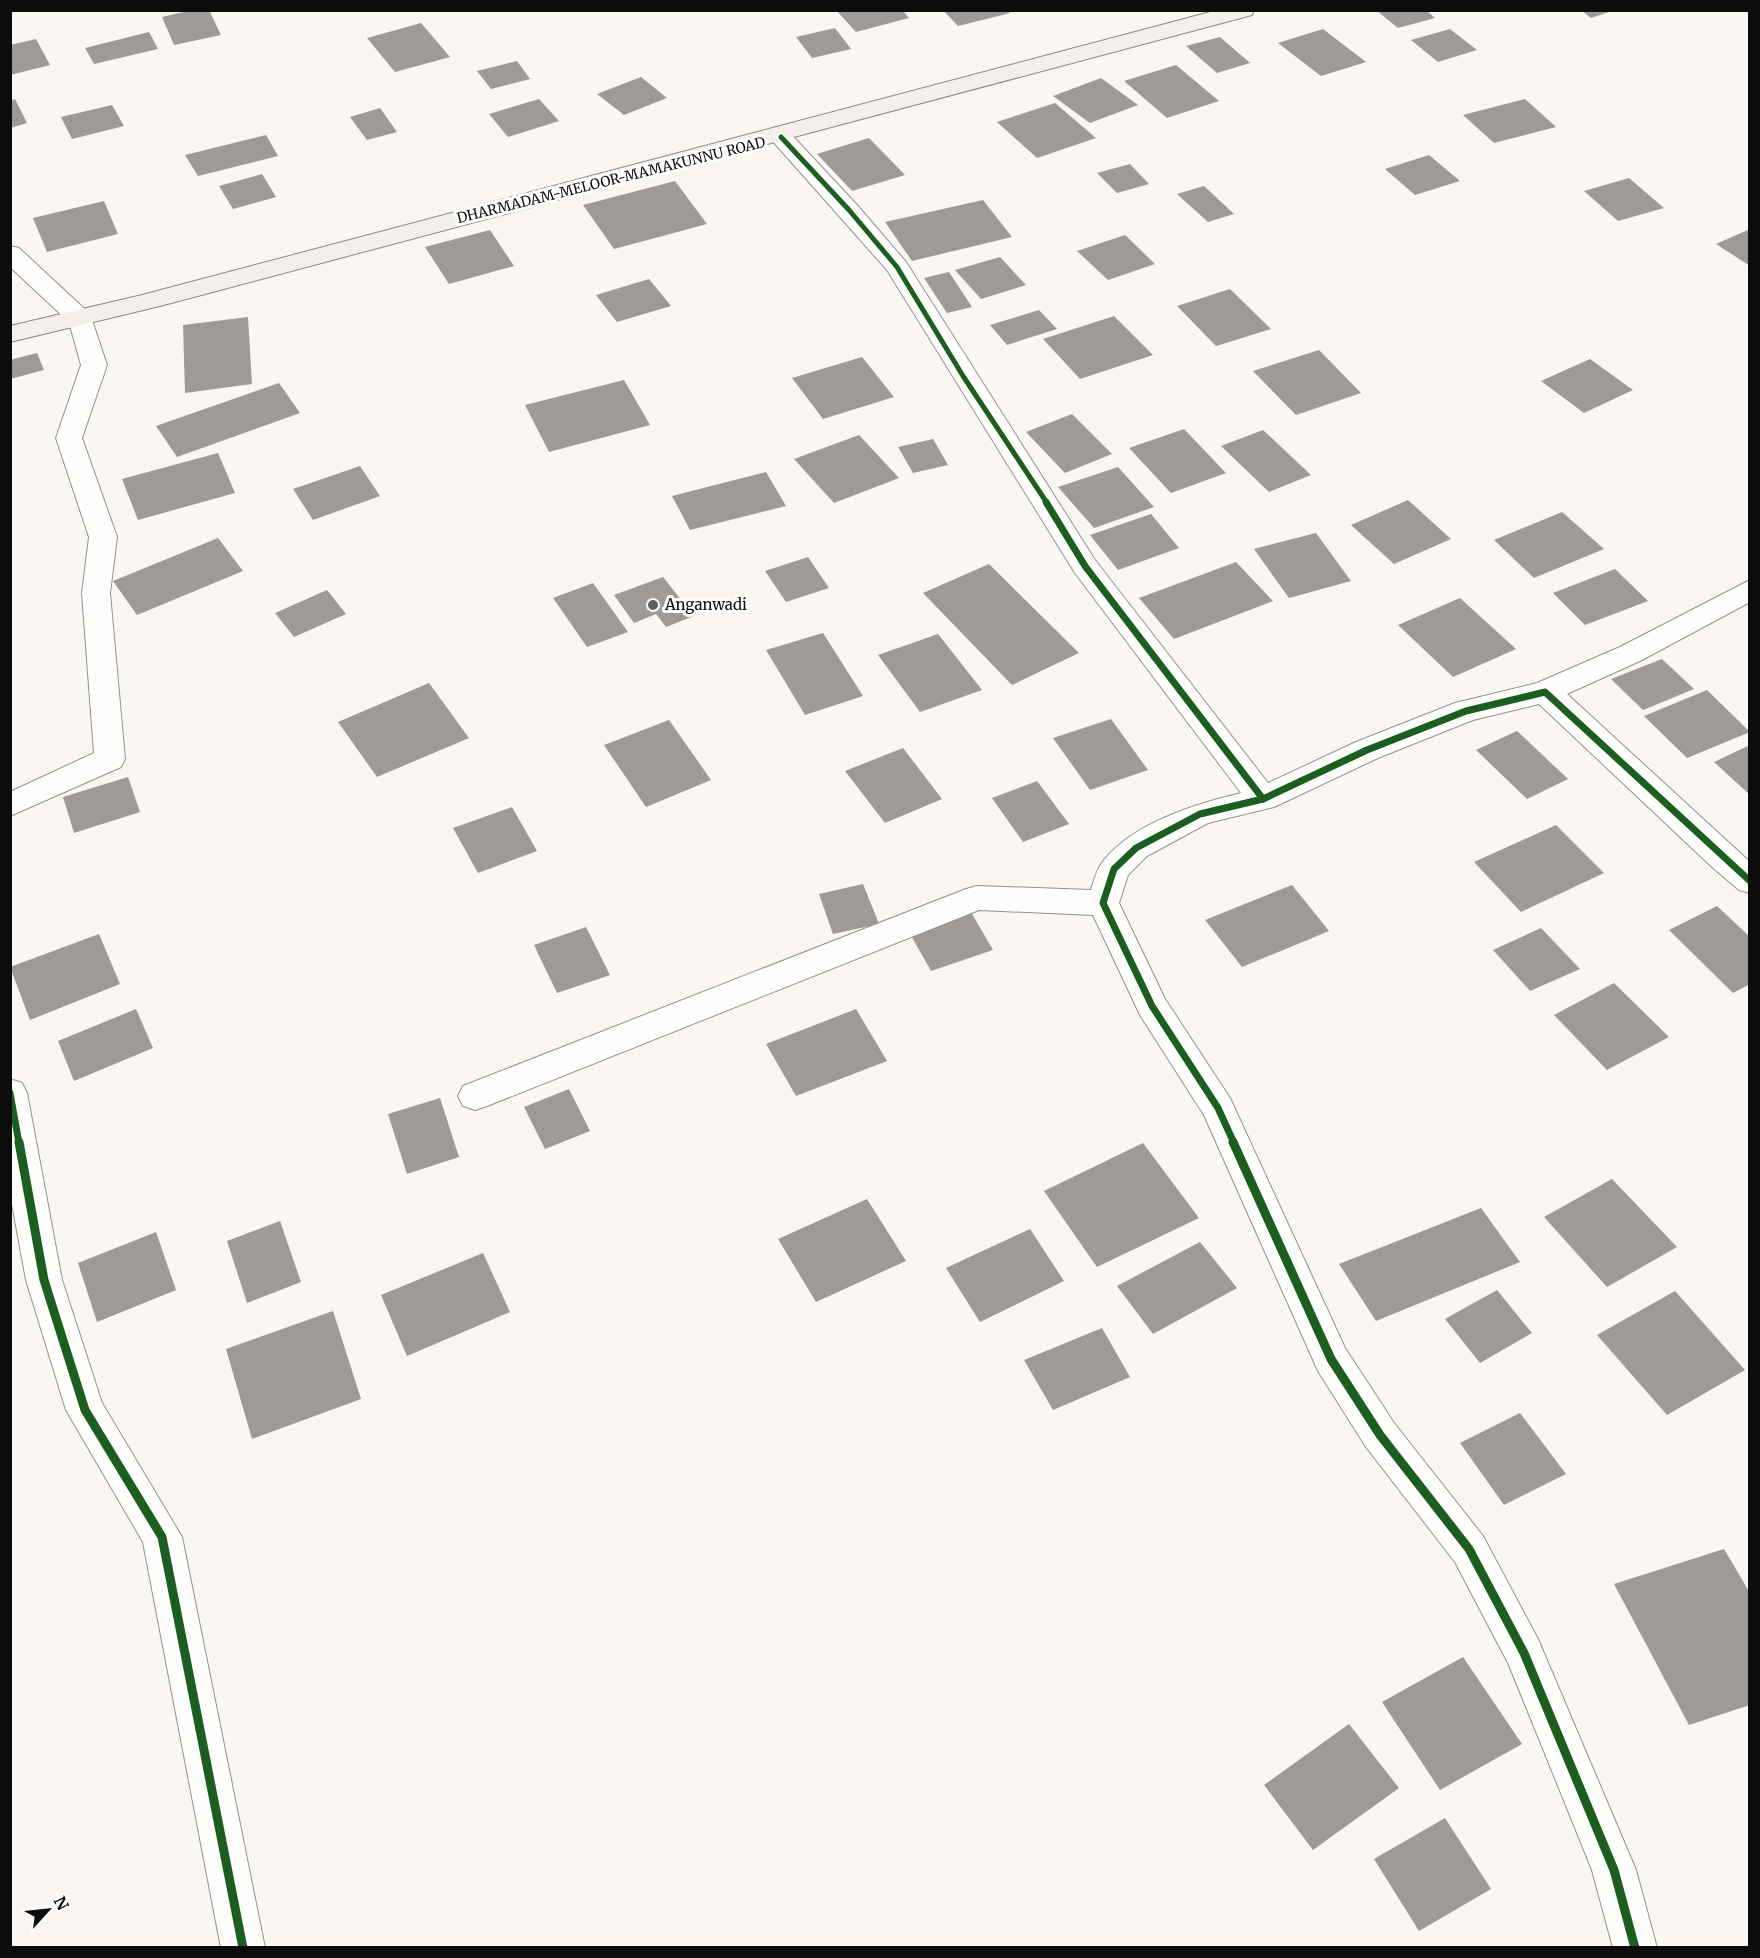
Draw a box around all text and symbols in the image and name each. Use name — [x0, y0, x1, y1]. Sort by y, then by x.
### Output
street label: DHARMADAM-MELOOR-MAMAKUNNU ROAD — [455, 133, 768, 227]
place label: Anganwadi — [664, 595, 747, 614]
marker: Anganwadi — [646, 598, 660, 612]
north arrow — [18, 1880, 78, 1940]
text: N — [50, 1893, 73, 1914]

